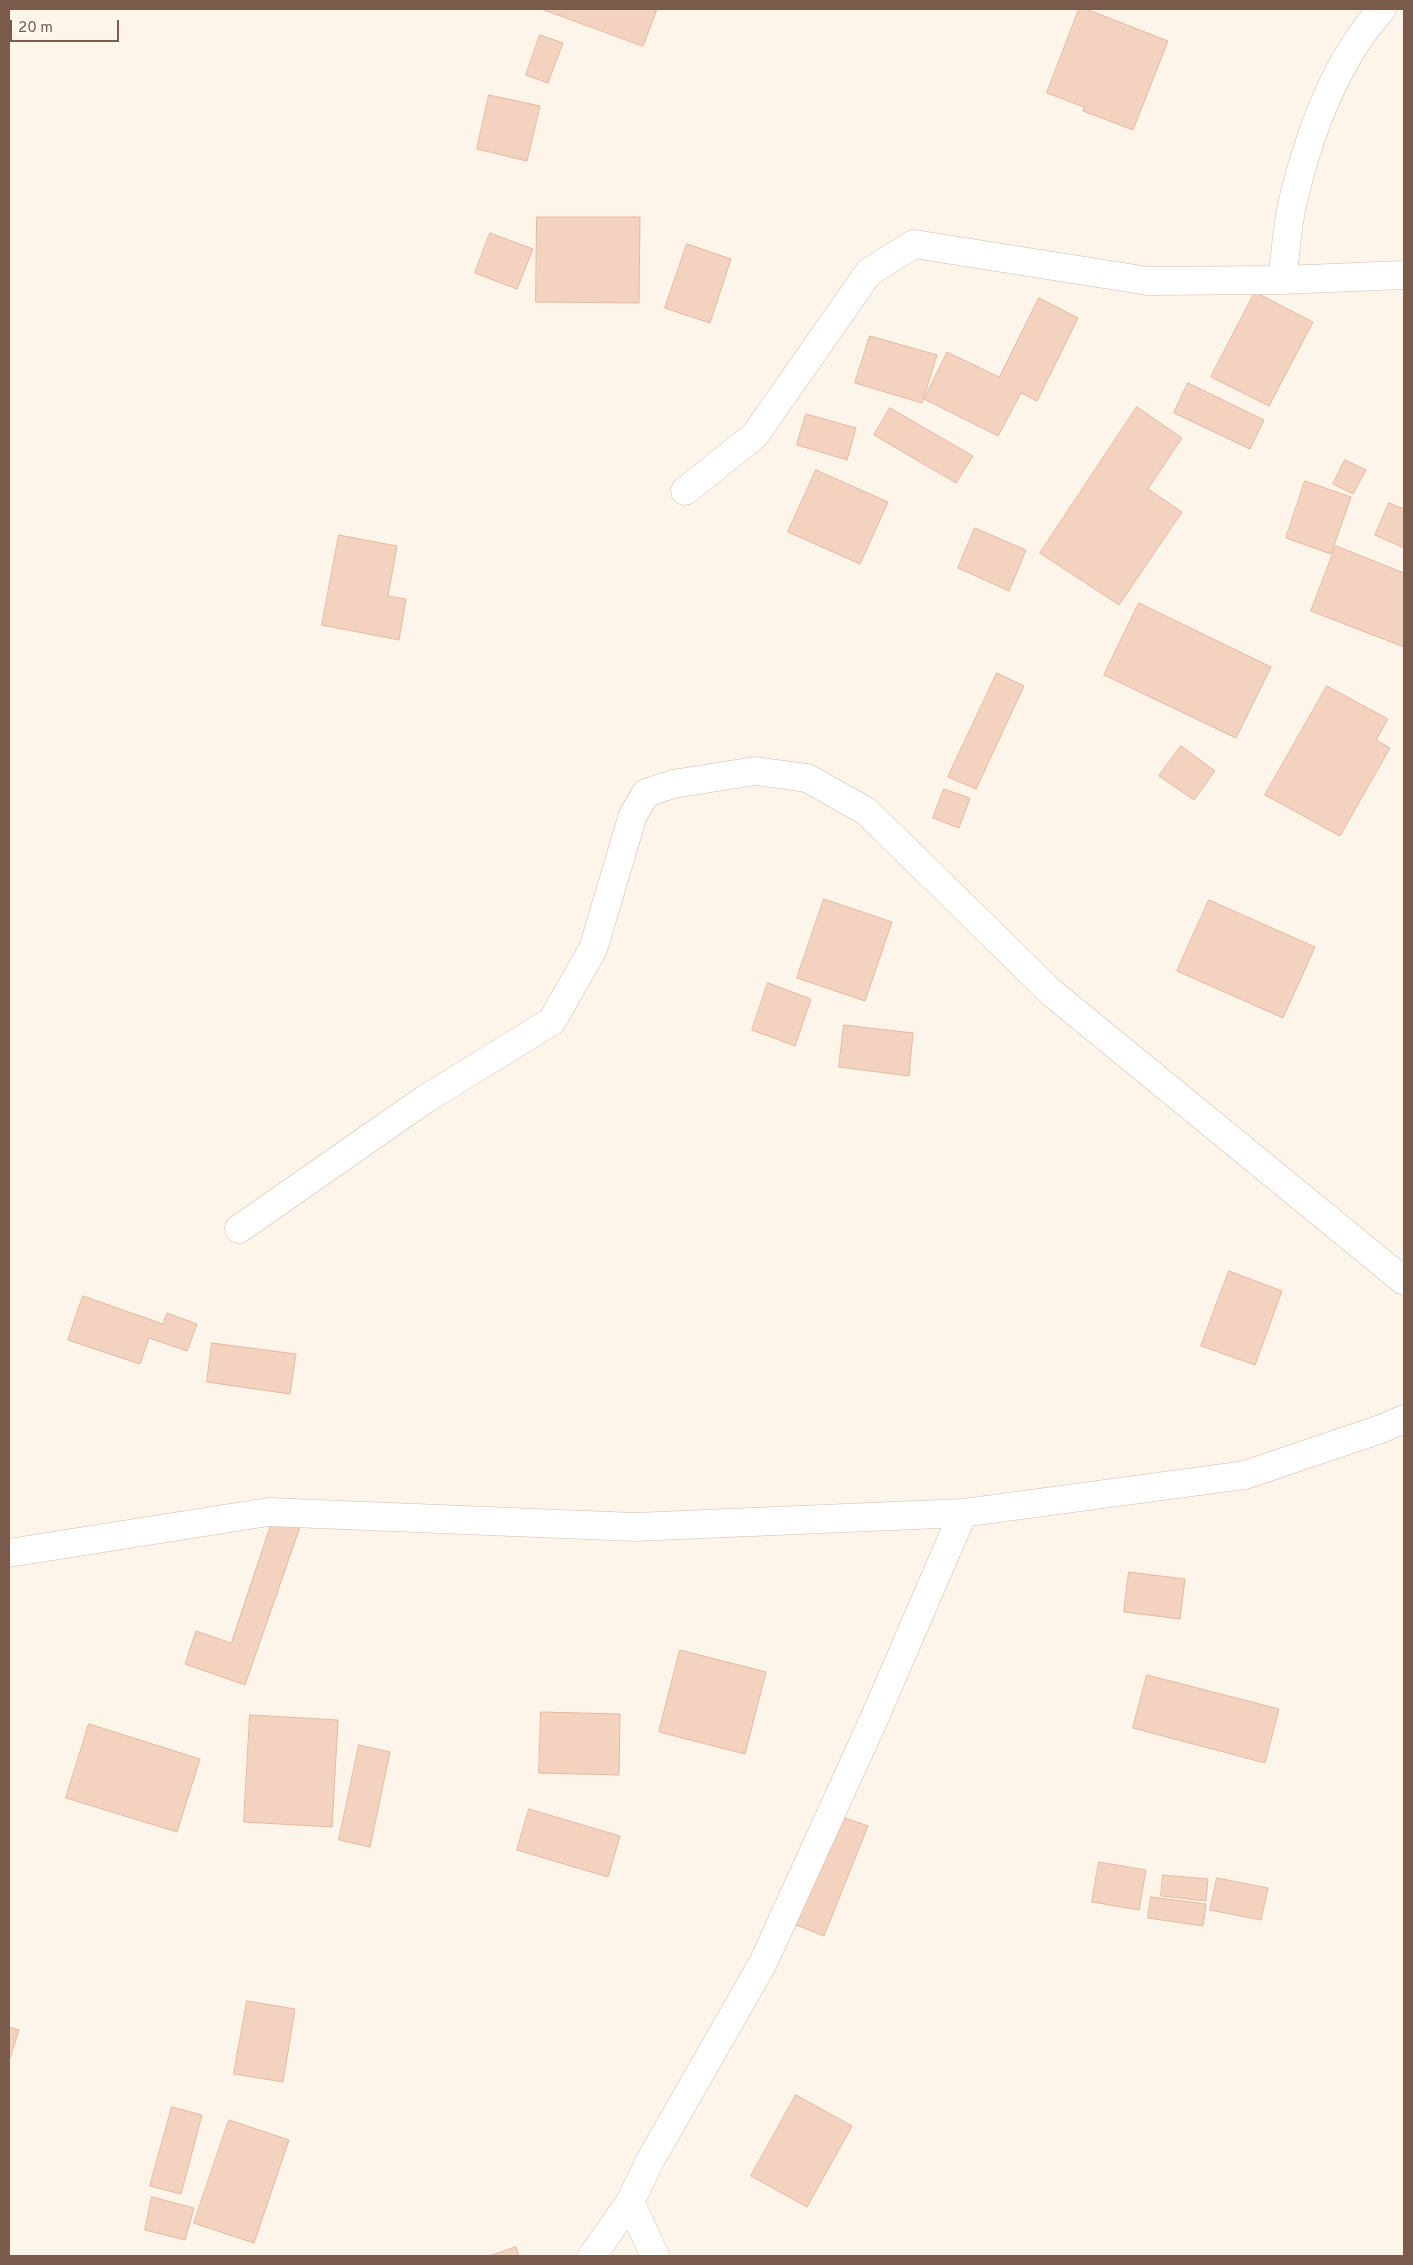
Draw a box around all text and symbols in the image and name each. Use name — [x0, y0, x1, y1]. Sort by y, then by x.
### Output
scale bar — [12, 10, 121, 42]
text: 20 m — [18, 19, 53, 38]

